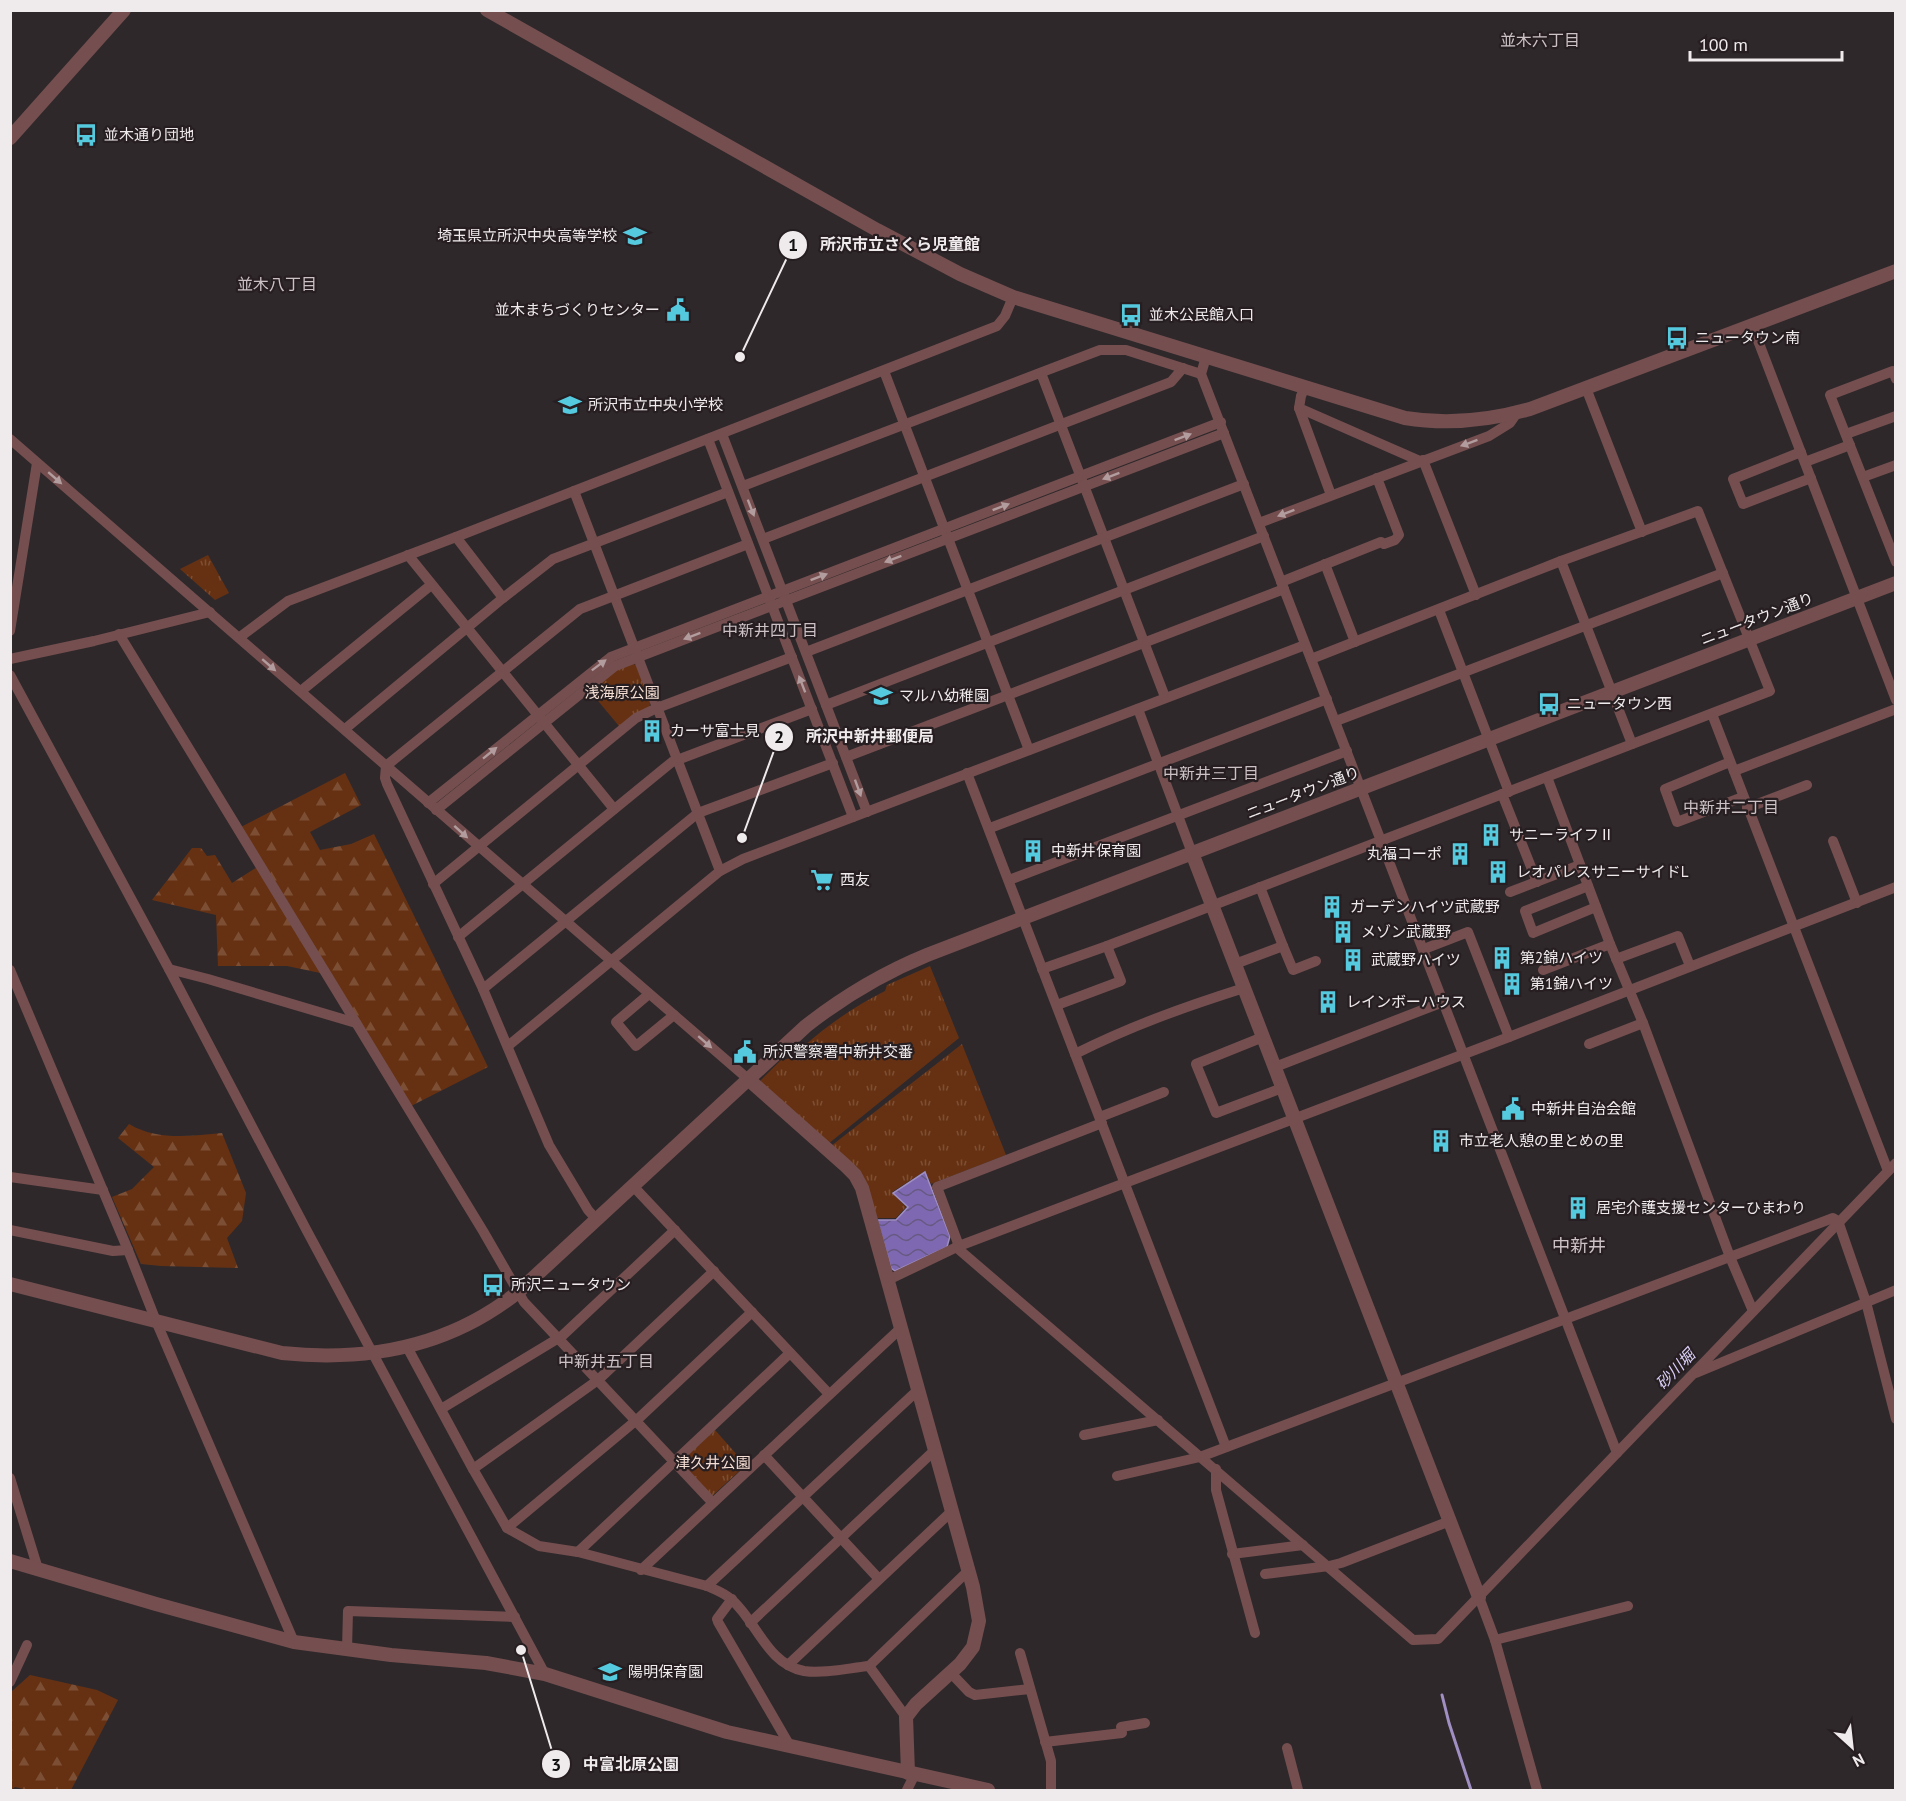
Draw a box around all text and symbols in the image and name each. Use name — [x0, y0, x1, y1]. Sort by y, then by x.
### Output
scale bar — [1690, 24, 1842, 62]
district label: 並木六丁目 — [1500, 30, 1580, 50]
text: 100 m — [1699, 33, 1748, 56]
bus stop icon: 並木通り団地 — [73, 122, 99, 148]
place label: 並木通り団地 — [104, 125, 194, 144]
school or university icon: 埼玉県立所沢中央高等学校 — [622, 223, 648, 249]
place label: 埼玉県立所沢中央高等学校 — [437, 226, 617, 245]
callout: 所沢市立さくら児童館 — [778, 228, 992, 262]
text: 1 — [788, 233, 798, 256]
text: 所沢市立さくら児童館 — [820, 234, 980, 254]
district label: 並木八丁目 — [237, 274, 317, 294]
public building icon: 並木まちづくりセンター — [665, 297, 691, 323]
place label: 並木まちづくりセンター — [495, 300, 660, 319]
bus stop icon: 並木公民館入口 — [1118, 302, 1144, 328]
place label: 並木公民館入口 — [1149, 305, 1254, 324]
bus stop icon: ニュータウン南 — [1664, 325, 1690, 351]
place label: ニュータウン南 — [1695, 328, 1800, 347]
school or university icon: 所沢市立中央小学校 — [557, 392, 583, 418]
place label: 所沢市立中央小学校 — [588, 395, 723, 414]
one-way arrow — [1174, 432, 1192, 442]
one-way arrow — [1459, 438, 1477, 448]
one-way arrow — [47, 471, 62, 484]
one-way arrow — [1102, 472, 1120, 481]
one-way arrow — [747, 499, 756, 517]
one-way arrow — [992, 502, 1010, 512]
one-way arrow — [1277, 508, 1295, 518]
one-way arrow — [884, 554, 902, 564]
one-way arrow — [810, 572, 828, 582]
street label: ニュータウン通り — [1697, 588, 1816, 649]
district label: 中新井四丁目 — [722, 620, 818, 640]
one-way arrow — [683, 632, 701, 641]
one-way arrow — [261, 658, 277, 671]
one-way arrow — [591, 659, 607, 671]
one-way arrow — [797, 675, 807, 693]
park label: 浅海原公園 — [584, 683, 660, 702]
school or university icon: マルハ幼稚園 — [868, 683, 894, 709]
place label: マルハ幼稚園 — [899, 686, 989, 705]
bus stop icon: ニュータウン西 — [1536, 691, 1562, 717]
place label: ニュータウン西 — [1567, 694, 1672, 713]
building icon: カーサ富士見 — [639, 718, 665, 744]
callout: 所沢中新井郵便局 — [764, 720, 946, 754]
place label: カーサ富士見 — [670, 721, 760, 740]
text: 2 — [774, 725, 784, 748]
text: 所沢中新井郵便局 — [806, 726, 934, 746]
one-way arrow — [482, 746, 498, 759]
street label: ニュータウン通り — [1243, 762, 1362, 823]
district label: 中新井三丁目 — [1163, 763, 1259, 783]
one-way arrow — [853, 779, 863, 797]
district label: 中新井二丁目 — [1683, 797, 1779, 817]
building icon: サニーライフⅡ — [1478, 822, 1504, 848]
one-way arrow — [454, 825, 469, 839]
place label: サニーライフⅡ — [1509, 825, 1614, 844]
building icon: 中新井保育園 — [1020, 838, 1046, 864]
place label: 中新井保育園 — [1051, 841, 1141, 860]
building icon: 丸福コーポ — [1447, 841, 1473, 867]
place label: 丸福コーポ — [1367, 844, 1442, 863]
building icon: レオパレスサニーサイドL — [1485, 859, 1511, 885]
place label: レオパレスサニーサイドL — [1516, 862, 1689, 881]
supermarket icon: 西友 — [809, 867, 835, 893]
place label: 西友 — [840, 870, 870, 889]
building icon: ガーデンハイツ武蔵野 — [1319, 894, 1345, 920]
place label: ガーデンハイツ武蔵野 — [1350, 897, 1500, 916]
building icon: メゾン武蔵野 — [1330, 919, 1356, 945]
place label: メゾン武蔵野 — [1361, 922, 1451, 941]
building icon: 第2錦ハイツ — [1489, 945, 1515, 971]
building icon: 武蔵野ハイツ — [1340, 947, 1366, 973]
place label: 第2錦ハイツ — [1520, 948, 1603, 967]
place label: 武蔵野ハイツ — [1371, 950, 1461, 969]
building icon: 第1錦ハイツ — [1499, 971, 1525, 997]
place label: 第1錦ハイツ — [1530, 974, 1613, 993]
building icon: レインボーハウス — [1315, 989, 1341, 1015]
place label: レインボーハウス — [1346, 992, 1466, 1011]
one-way arrow — [697, 1035, 712, 1048]
public building icon: 所沢警察署中新井交番 — [732, 1039, 758, 1065]
place label: 所沢警察署中新井交番 — [763, 1042, 913, 1061]
public building icon: 中新井自治会館 — [1500, 1096, 1526, 1122]
place label: 中新井自治会館 — [1531, 1099, 1636, 1118]
building icon: 市立老人憩の里とめの里 — [1428, 1128, 1454, 1154]
place label: 市立老人憩の里とめの里 — [1459, 1131, 1624, 1150]
building icon: 居宅介護支援センターひまわり — [1565, 1195, 1591, 1221]
place label: 居宅介護支援センターひまわり — [1596, 1198, 1806, 1217]
district label: 中新井 — [1552, 1234, 1606, 1257]
bus stop icon: 所沢ニュータウン — [480, 1272, 506, 1298]
place label: 所沢ニュータウン — [511, 1275, 631, 1294]
water label: 砂川堀 — [1651, 1343, 1701, 1393]
district label: 中新井五丁目 — [558, 1351, 654, 1371]
park label: 津久井公園 — [675, 1453, 751, 1472]
school or university icon: 陽明保育園 — [597, 1659, 623, 1685]
place label: 陽明保育園 — [628, 1662, 703, 1681]
north arrow — [1822, 1717, 1882, 1777]
callout: 中富北原公園 — [541, 1747, 691, 1781]
text: N — [1850, 1749, 1868, 1772]
text: 3 — [551, 1753, 561, 1776]
text: 中富北原公園 — [583, 1754, 679, 1774]

